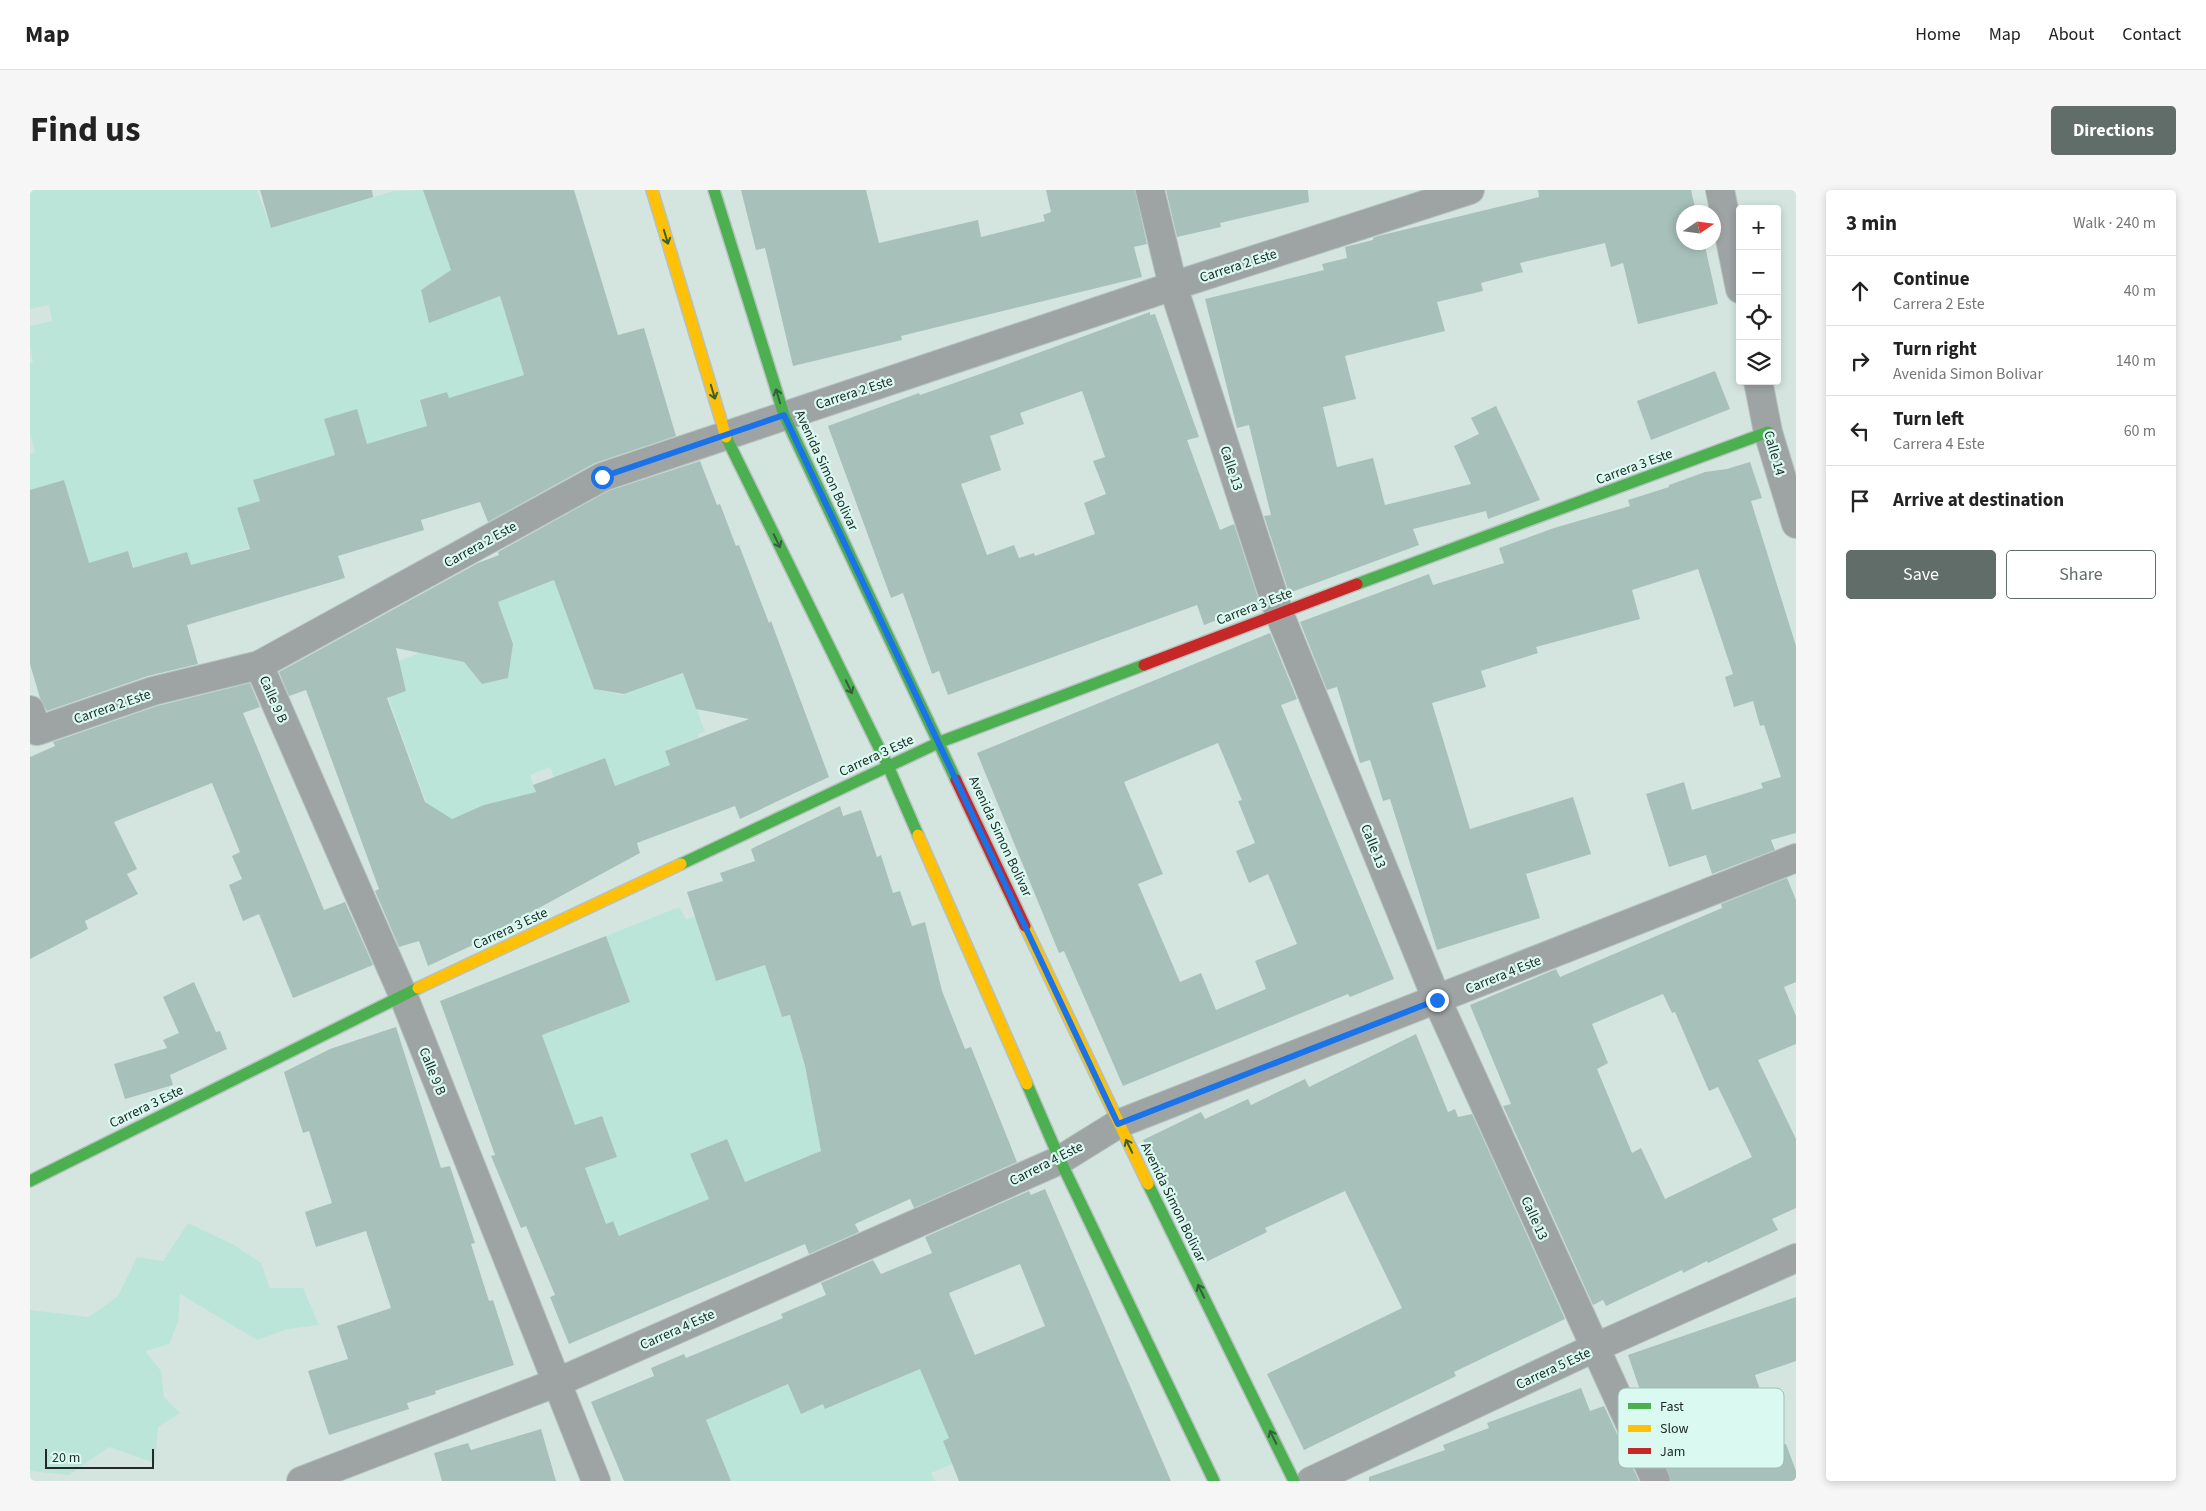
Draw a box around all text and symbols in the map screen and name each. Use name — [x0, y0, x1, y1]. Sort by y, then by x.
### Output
text: Map — [25, 17, 70, 52]
text: Home — [1915, 22, 1961, 47]
text: Map — [1989, 22, 2021, 47]
text: About — [2049, 22, 2094, 47]
text: Contact — [2122, 22, 2181, 47]
text: Find us — [30, 105, 140, 155]
button: Directions — [2051, 106, 2176, 155]
north arrow — [1676, 205, 1721, 250]
map controls — [1736, 205, 1781, 385]
button: + — [1736, 205, 1781, 250]
text: 3 min — [1846, 208, 1897, 238]
text: Walk · 240 m — [2073, 212, 2156, 234]
one-way arrow — [662, 228, 672, 244]
street label: Carrera 2 Este — [1197, 244, 1280, 288]
button: − — [1736, 250, 1781, 295]
text: Continue — [1893, 266, 1970, 293]
icon: ahead — [1846, 277, 1874, 305]
text: 40 m — [2124, 280, 2156, 302]
text: Carrera 2 Este — [1893, 293, 1985, 315]
button: locate — [1736, 295, 1781, 340]
text: Turn right — [1893, 336, 1977, 363]
button: layers — [1736, 340, 1781, 385]
icon: right — [1846, 347, 1874, 375]
text: 140 m — [2116, 350, 2156, 372]
text: Avenida Simon Bolivar — [1893, 363, 2043, 385]
street label: Carrera 2 Este — [813, 371, 896, 415]
one-way arrow — [708, 384, 718, 400]
one-way arrow — [773, 389, 783, 405]
text: Turn left — [1893, 406, 1964, 433]
street label: Avenida Simon Bolivar — [789, 407, 863, 534]
icon: left — [1846, 417, 1874, 445]
text: 60 m — [2124, 420, 2156, 442]
street label: Calle 14 — [1758, 428, 1790, 478]
text: Carrera 4 Este — [1893, 433, 1985, 455]
street label: Calle 13 — [1214, 443, 1248, 493]
street label: Carrera 3 Este — [1593, 444, 1675, 490]
route start — [591, 466, 614, 489]
icon: arrive — [1846, 487, 1874, 515]
text: Arrive at destination — [1893, 487, 2064, 514]
street label: Carrera 2 Este — [441, 517, 520, 573]
one-way arrow — [773, 533, 783, 548]
button: Save — [1846, 550, 1996, 599]
button: Share — [2006, 550, 2156, 599]
street label: Carrera 3 Este — [1213, 583, 1295, 631]
street label: Calle 9 B — [254, 673, 292, 726]
one-way arrow — [845, 679, 854, 694]
street label: Carrera 2 Este — [71, 684, 154, 729]
street label: Carrera 3 Este — [836, 730, 917, 782]
street label: Avenida Simon Bolivar — [963, 773, 1037, 900]
street label: Calle 13 — [1355, 821, 1391, 871]
street label: Carrera 3 Este — [470, 903, 551, 955]
street label: Carrera 4 Este — [1462, 951, 1544, 999]
route end — [1426, 989, 1449, 1012]
street label: Calle 9 B — [413, 1044, 451, 1098]
street label: Carrera 3 Este — [106, 1080, 187, 1133]
street label: Carrera 4 Este — [1006, 1137, 1087, 1191]
one-way arrow — [1124, 1139, 1133, 1154]
street label: Avenida Simon Bolivar — [1135, 1139, 1211, 1266]
street label: Calle 13 — [1516, 1193, 1553, 1243]
one-way arrow — [1196, 1284, 1206, 1299]
street label: Carrera 4 Este — [637, 1304, 718, 1355]
street label: Carrera 5 Este — [1513, 1343, 1594, 1395]
legend — [1618, 1388, 1784, 1468]
text: Fast — [1660, 1397, 1684, 1417]
text: Slow — [1660, 1419, 1689, 1439]
one-way arrow — [1268, 1430, 1277, 1445]
text: Jam — [1660, 1442, 1685, 1462]
scale bar — [45, 1446, 154, 1469]
text: 20 m — [52, 1448, 80, 1468]

